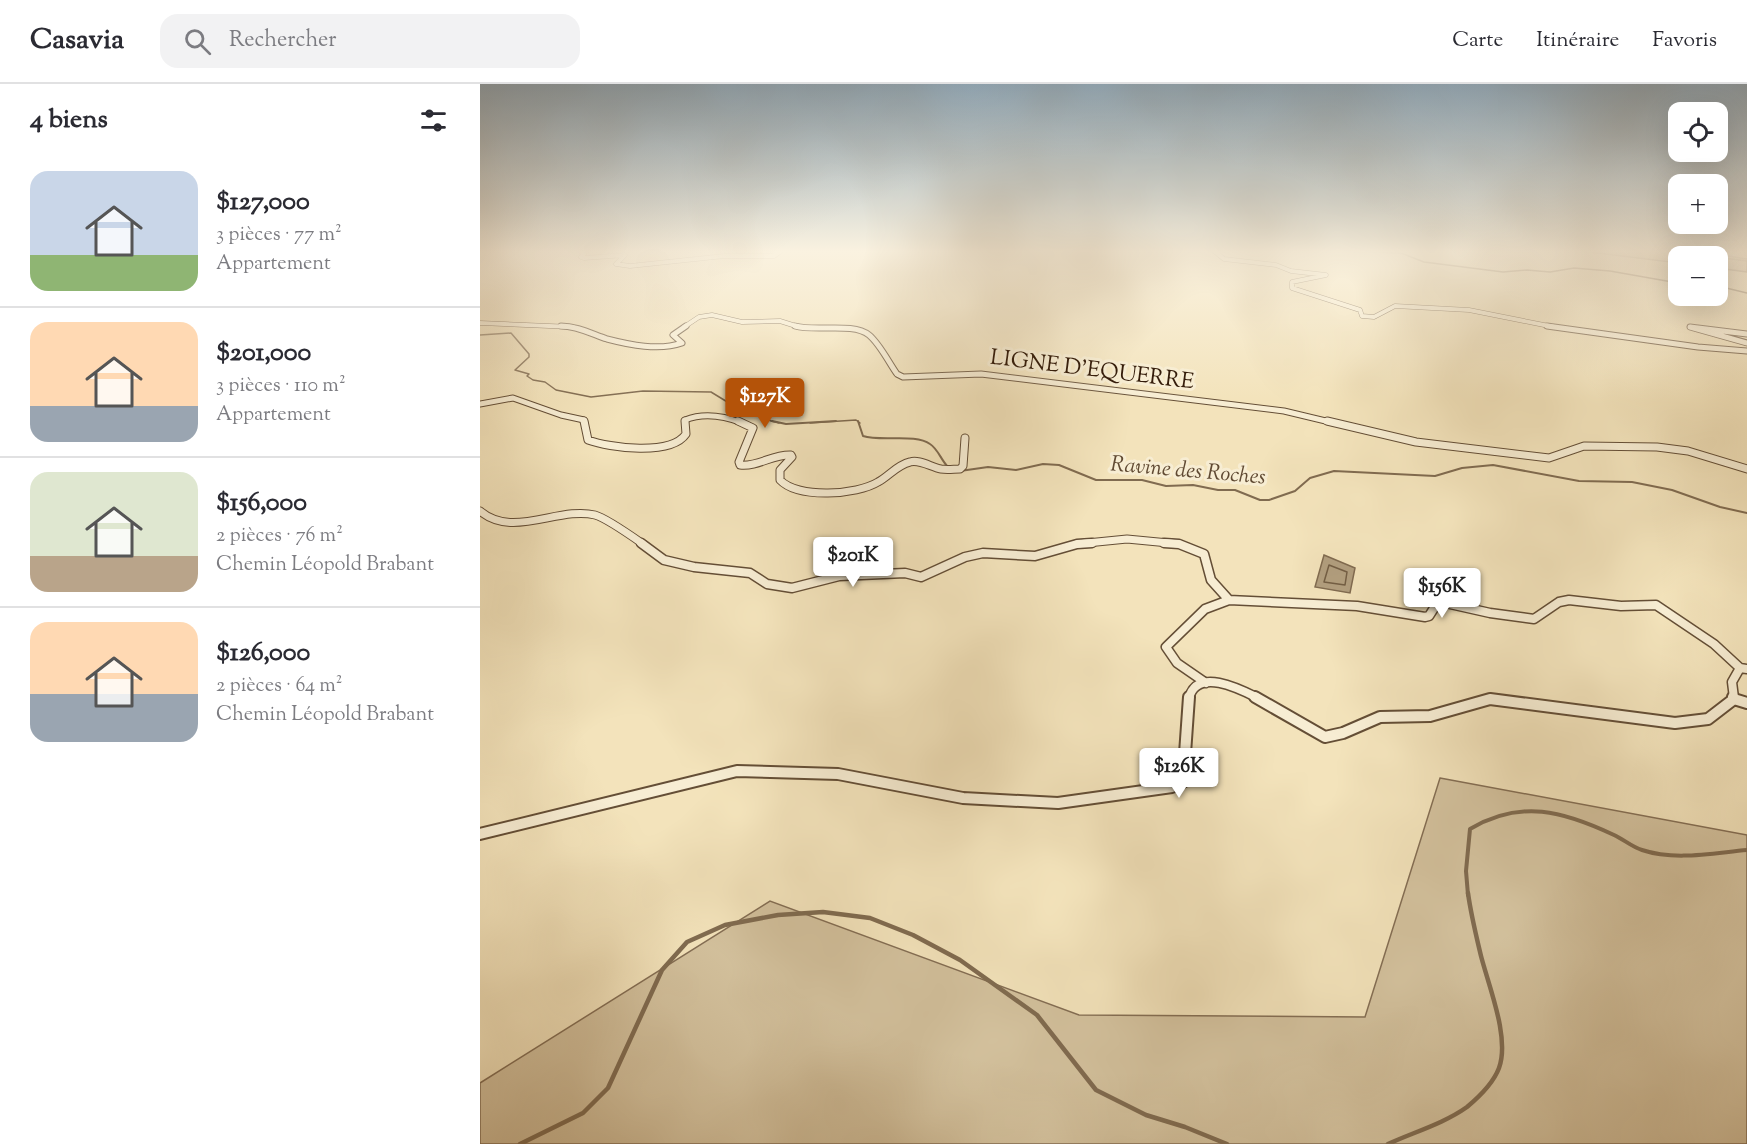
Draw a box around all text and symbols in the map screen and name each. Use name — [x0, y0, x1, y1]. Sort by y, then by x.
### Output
search box — [160, 14, 580, 68]
text: Casavia — [30, 21, 124, 61]
icon: search — [181, 25, 214, 58]
text: Rechercher — [229, 25, 337, 57]
text: Carte — [1452, 26, 1503, 56]
text: Itinéraire — [1536, 26, 1619, 56]
text: Favoris — [1652, 26, 1717, 56]
text: 4 biens — [30, 102, 108, 139]
map controls — [1668, 102, 1728, 306]
button: locate — [1668, 102, 1728, 162]
icon: filters — [417, 104, 450, 137]
button: + — [1668, 174, 1728, 234]
text: $127,000 — [216, 184, 310, 221]
icon: home — [78, 195, 150, 267]
text: 3 pièces · 77 m² — [216, 221, 342, 250]
button: − — [1668, 246, 1728, 306]
text: Appartement — [216, 250, 331, 279]
text: $201,000 — [216, 335, 311, 372]
street label: LIGNE D'EQUERRE — [988, 343, 1196, 399]
icon: home — [78, 346, 150, 418]
text: 3 pièces · 110 m² — [216, 372, 346, 401]
pin: $127K — [723, 378, 807, 429]
text: $127K — [739, 383, 791, 412]
text: Appartement — [216, 401, 331, 430]
water label: Ravine des Roches — [1109, 449, 1267, 495]
text: $156,000 — [216, 485, 307, 522]
icon: home — [78, 496, 150, 568]
text: 2 pièces · 76 m² — [216, 522, 343, 551]
pin: $201K — [811, 537, 895, 588]
text: $201K — [827, 542, 879, 571]
text: Chemin Léopold Brabant — [216, 551, 434, 580]
pin: $156K — [1400, 568, 1484, 619]
text: $156K — [1418, 573, 1466, 602]
text: $126,000 — [216, 635, 310, 672]
icon: home — [78, 646, 150, 718]
text: 2 pièces · 64 m² — [216, 672, 343, 701]
text: Chemin Léopold Brabant — [216, 701, 434, 730]
pin: $126K — [1137, 748, 1221, 799]
text: $126K — [1153, 753, 1205, 782]

